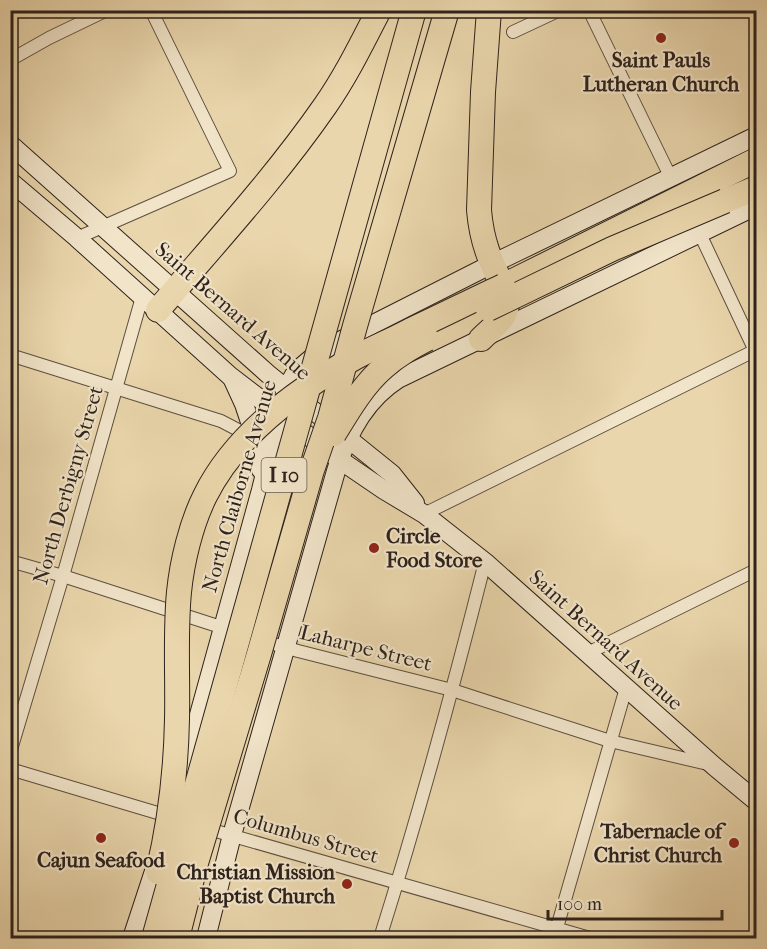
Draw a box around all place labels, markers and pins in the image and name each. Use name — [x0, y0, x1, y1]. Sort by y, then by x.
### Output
marker: Saint Pauls Lutheran Church — [654, 31, 668, 45]
place label: Saint Pauls Lutheran Church — [583, 48, 740, 96]
place label: Circle Food Store — [385, 524, 483, 572]
marker: Circle Food Store — [367, 541, 381, 555]
place label: Tabernacle of Christ Church — [594, 819, 727, 867]
marker: Cajun Seafood — [94, 831, 108, 845]
marker: Tabernacle of Christ Church — [727, 836, 741, 850]
place label: Cajun Seafood — [37, 848, 166, 872]
place label: Christian Mission Baptist Church — [176, 860, 336, 908]
marker: Christian Mission Baptist Church — [340, 877, 354, 891]

